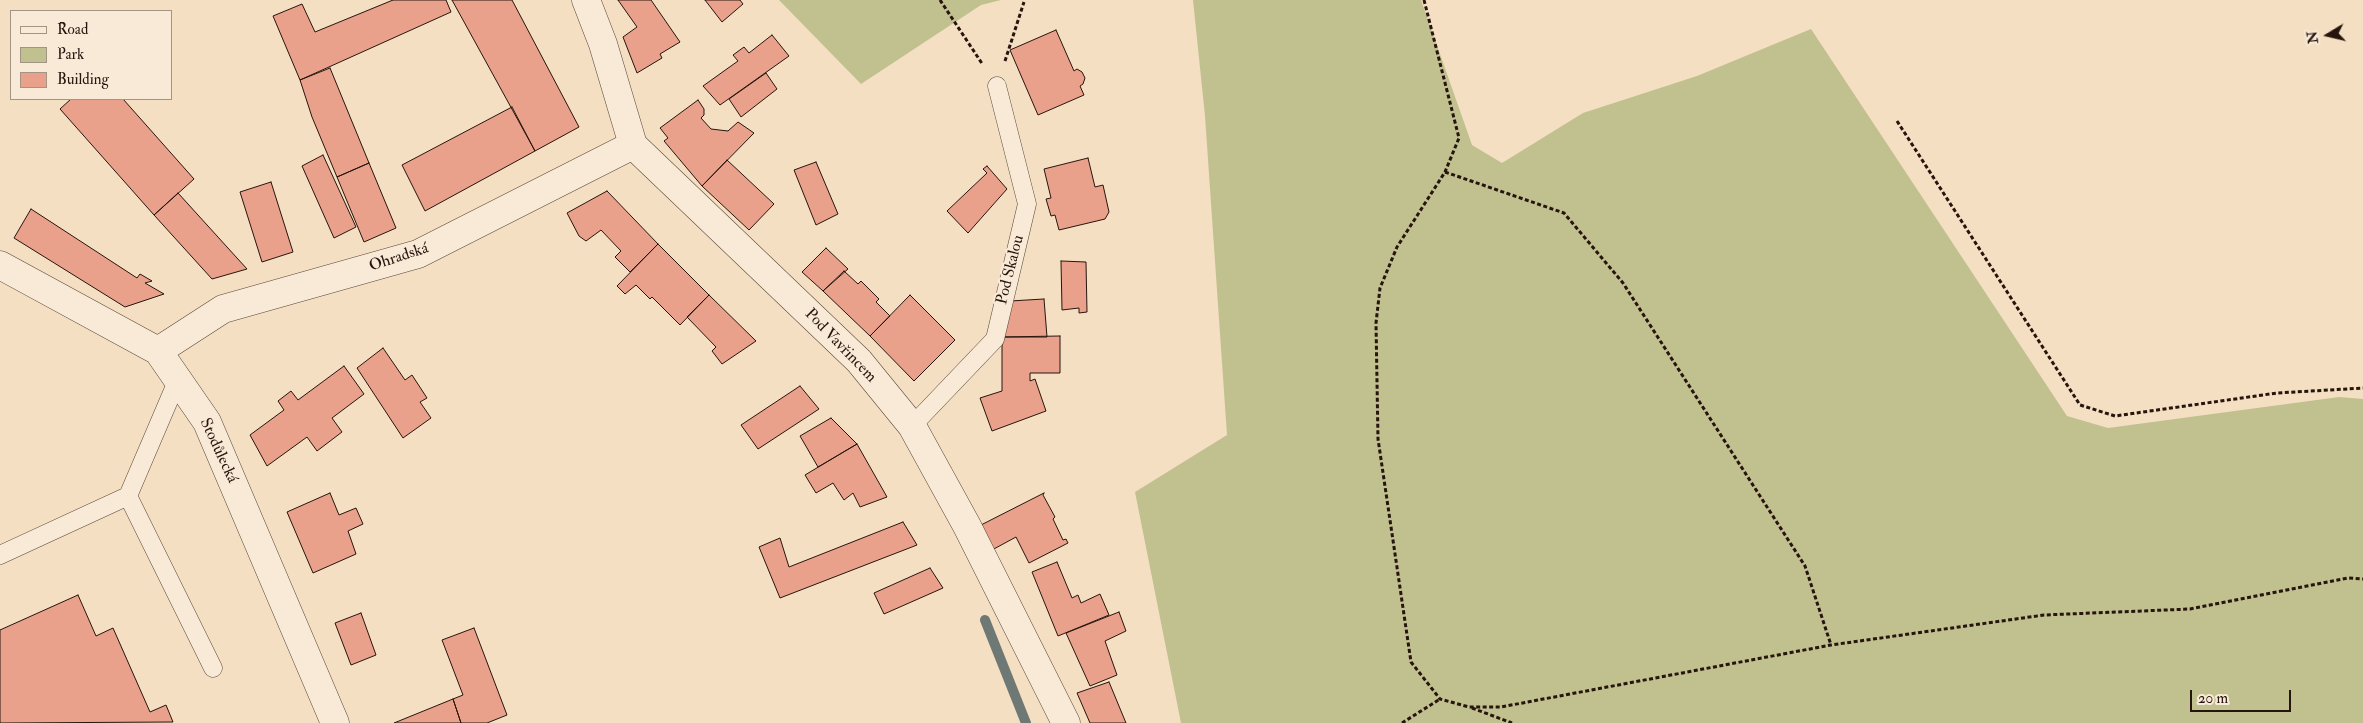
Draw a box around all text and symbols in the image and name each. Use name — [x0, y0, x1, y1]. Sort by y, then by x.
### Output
legend — [10, 10, 172, 100]
north arrow — [2303, 10, 2353, 60]
text: Road — [57, 20, 88, 39]
text: N — [2303, 30, 2322, 45]
text: Park — [57, 45, 84, 64]
text: Building — [57, 70, 109, 89]
street label: Pod Skalou — [993, 233, 1029, 307]
street label: Ohradská — [367, 239, 431, 277]
street label: Pod Vavřincem — [800, 305, 880, 387]
street label: Stodůlecká — [195, 416, 241, 486]
scale bar — [2193, 680, 2294, 712]
text: 20 m — [2198, 689, 2228, 708]

